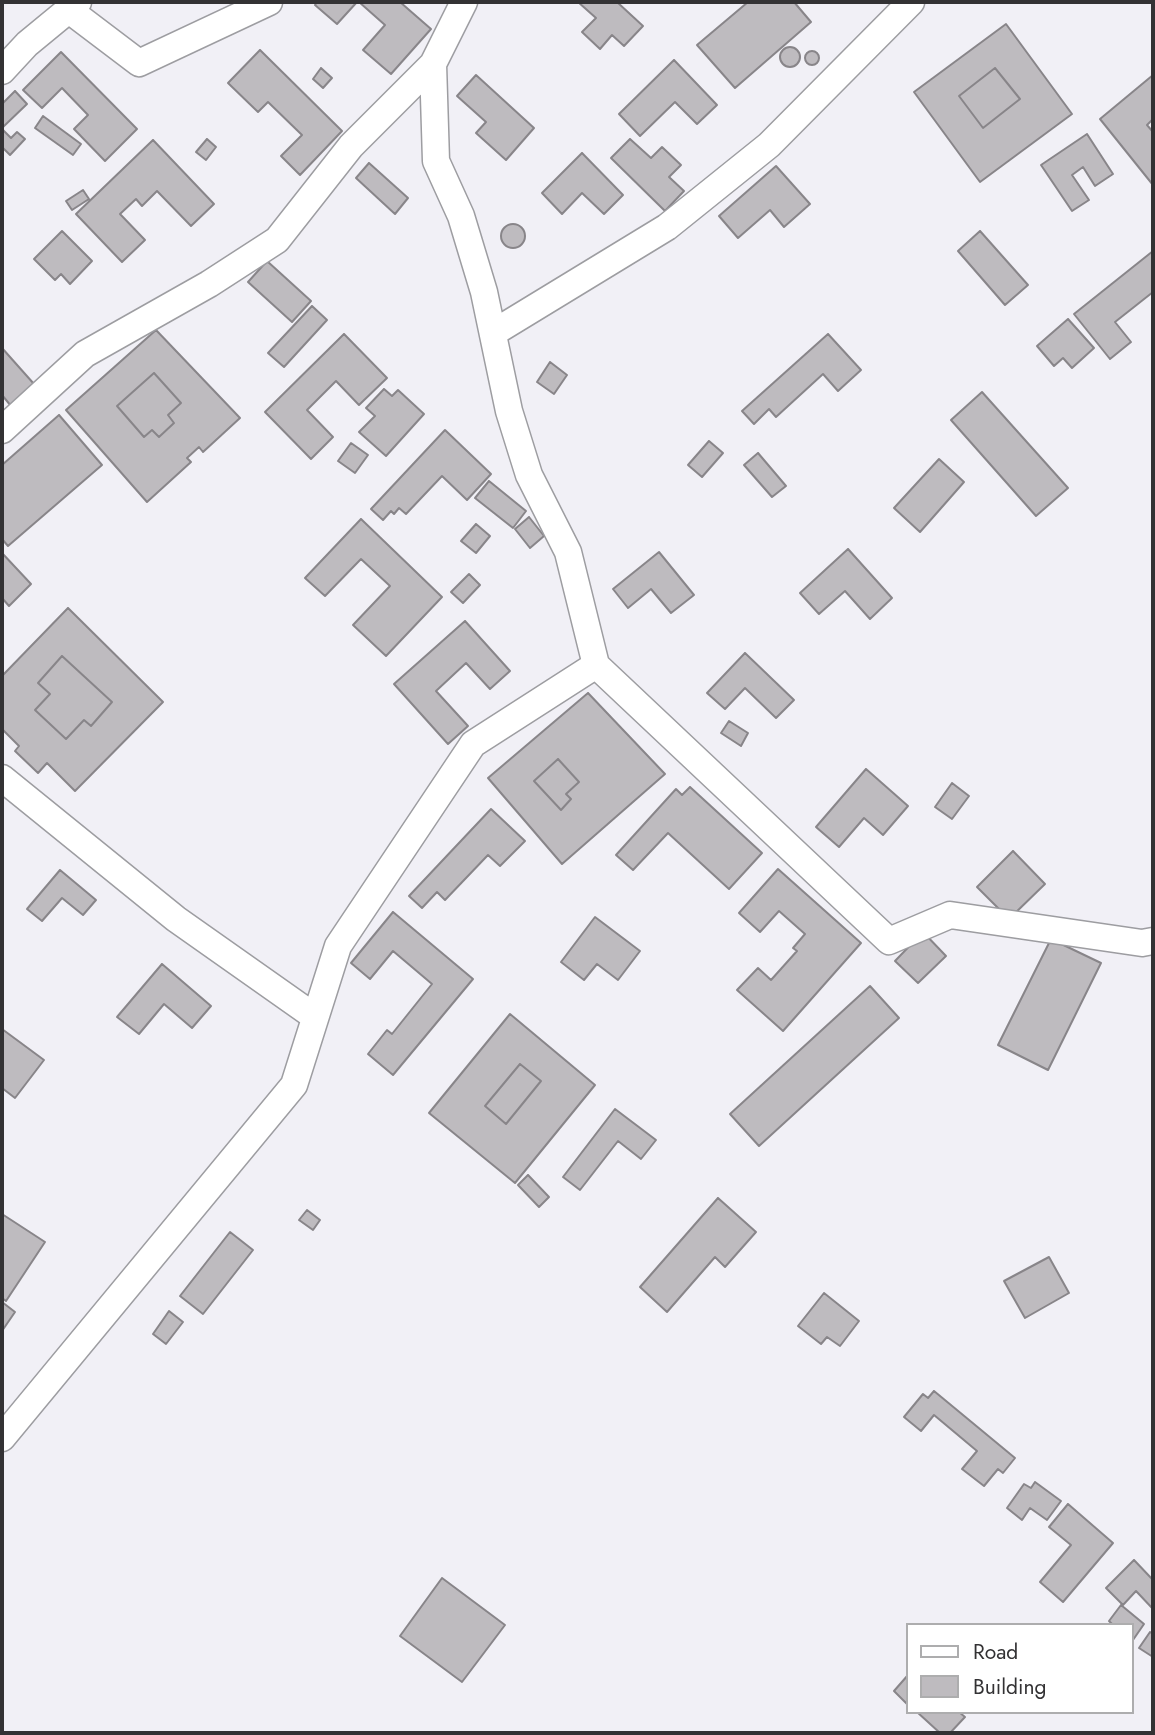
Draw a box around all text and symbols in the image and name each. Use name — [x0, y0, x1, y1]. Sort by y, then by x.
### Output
legend — [906, 1623, 1134, 1714]
text: Road — [973, 1637, 1018, 1667]
text: Building — [973, 1672, 1046, 1702]

